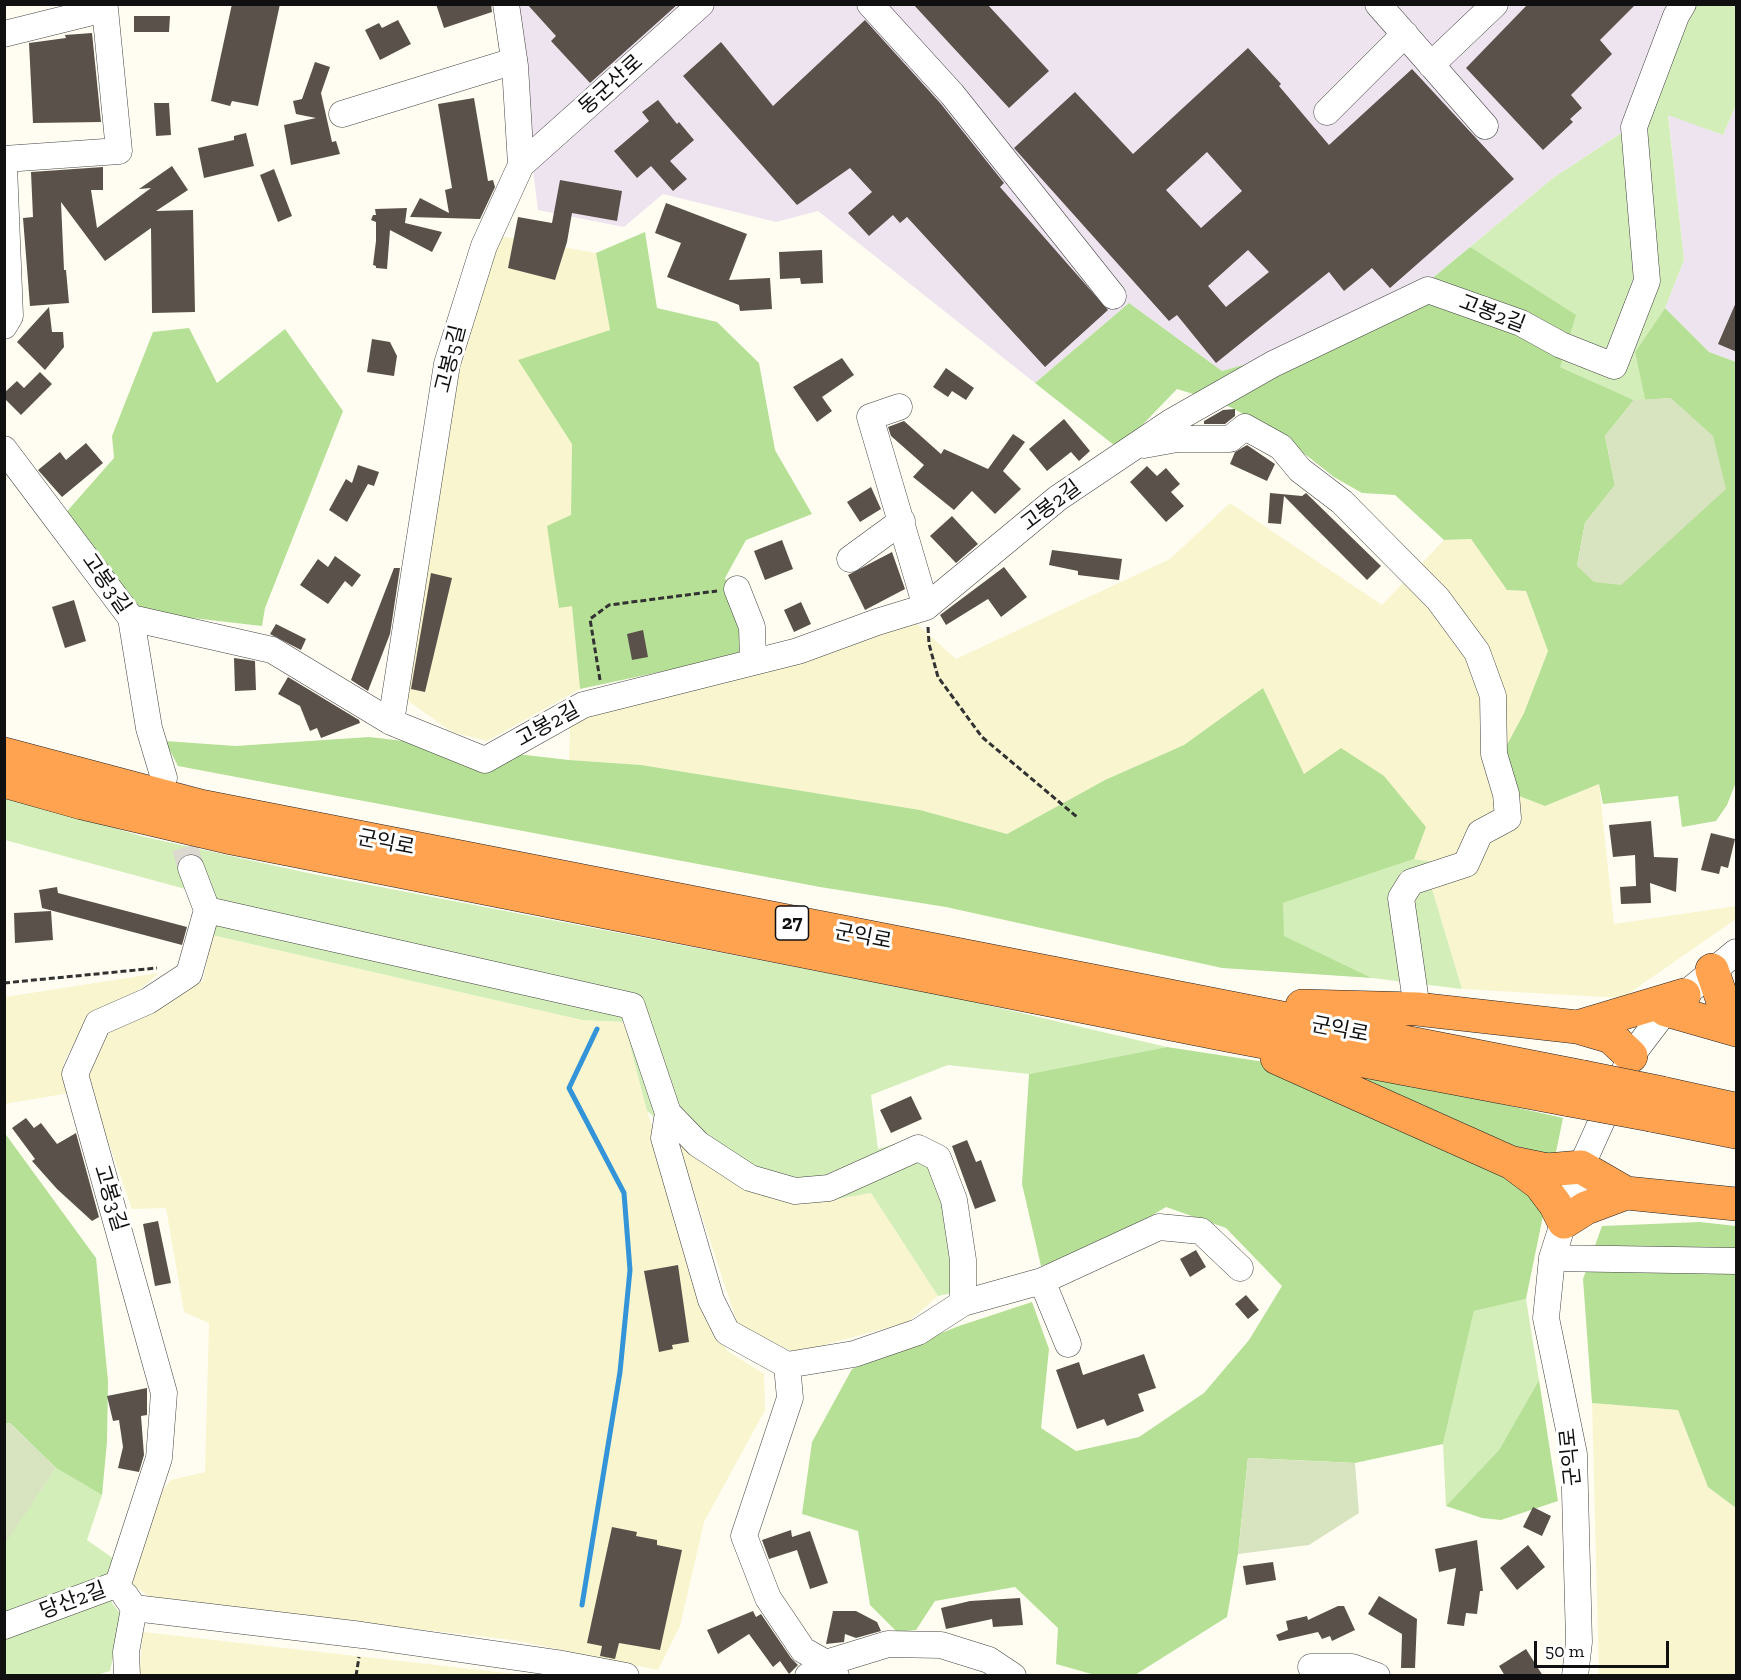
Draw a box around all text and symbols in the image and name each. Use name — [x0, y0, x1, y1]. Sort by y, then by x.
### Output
street label: 동군산로 — [574, 50, 648, 120]
street label: 고봉2길 — [1455, 290, 1529, 338]
street label: 고봉5길 — [430, 323, 472, 395]
street label: 고봉2길 — [1016, 475, 1086, 537]
street label: 고봉3길 — [76, 549, 136, 619]
street label: 고봉2길 — [512, 697, 584, 753]
street label: 군익로 — [355, 825, 417, 861]
road number: 27 — [776, 906, 808, 940]
street label: 군익로 — [832, 919, 894, 955]
street label: 군익로 — [1309, 1012, 1371, 1048]
street label: 고봉3길 — [88, 1162, 132, 1234]
street label: 군익로 — [1555, 1427, 1587, 1487]
street label: 당산2길 — [36, 1577, 110, 1625]
scale bar — [1537, 1629, 1672, 1667]
text: 50 m — [1545, 1640, 1584, 1662]

